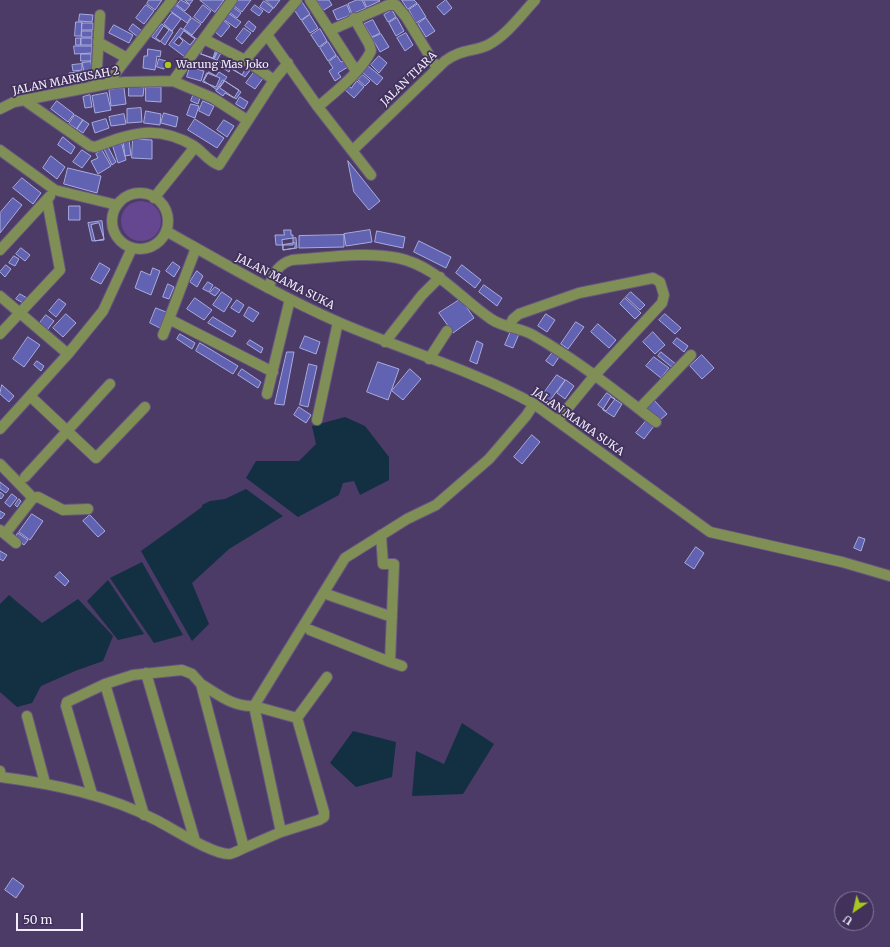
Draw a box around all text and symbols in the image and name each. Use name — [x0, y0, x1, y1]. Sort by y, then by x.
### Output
street label: JALAN TIARA — [378, 49, 440, 109]
place label: Warung Mas Joko — [176, 58, 269, 72]
marker: Warung Mas Joko — [163, 60, 173, 70]
street label: JALAN MARKISAH 2 — [12, 64, 120, 98]
street label: JALAN MAMA SUKA — [233, 251, 337, 313]
street label: JALAN MAMA SUKA — [530, 385, 626, 459]
north arrow — [834, 891, 874, 931]
scale bar — [18, 905, 85, 931]
text: 50 m — [23, 912, 52, 927]
text: U — [841, 912, 855, 928]

